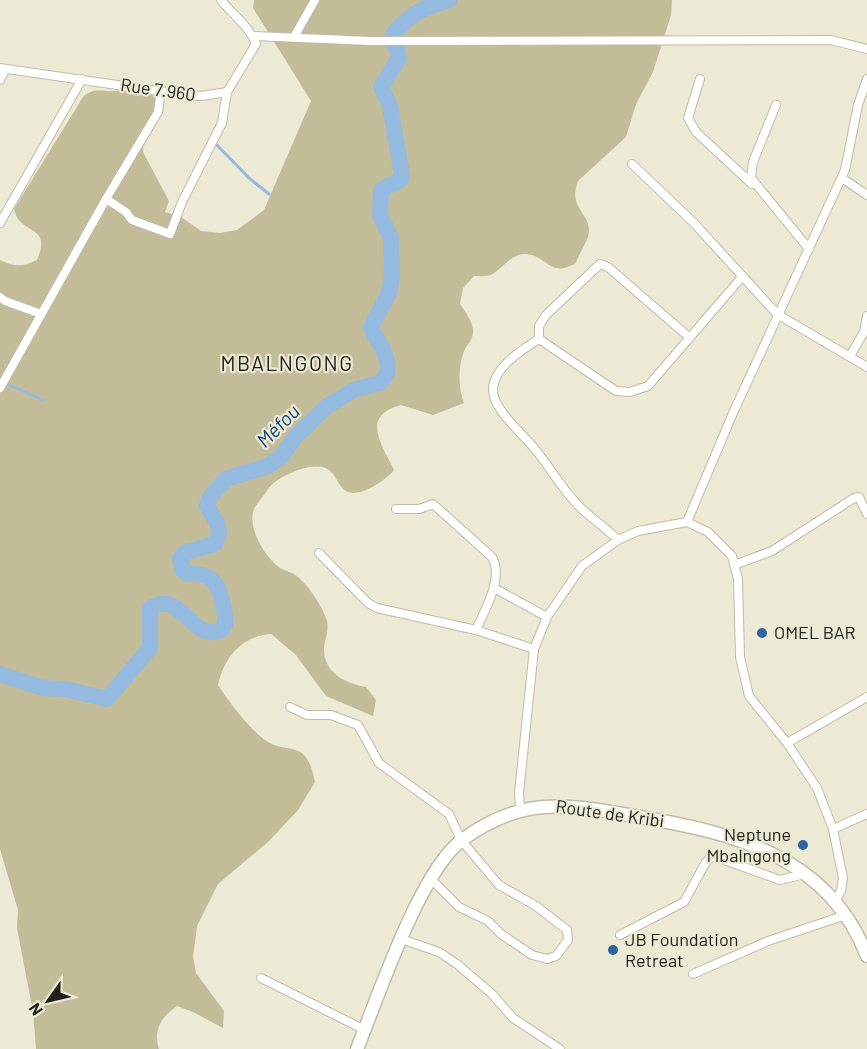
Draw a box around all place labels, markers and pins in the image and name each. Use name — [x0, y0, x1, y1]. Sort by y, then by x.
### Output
place label: OMEL BAR — [774, 621, 856, 643]
marker: OMEL BAR — [755, 626, 769, 640]
place label: Neptune Mbalngong — [706, 823, 791, 866]
marker: Neptune Mbalngong — [796, 838, 810, 852]
place label: JB Foundation Retreat — [625, 928, 738, 971]
marker: JB Foundation Retreat — [606, 943, 620, 957]

